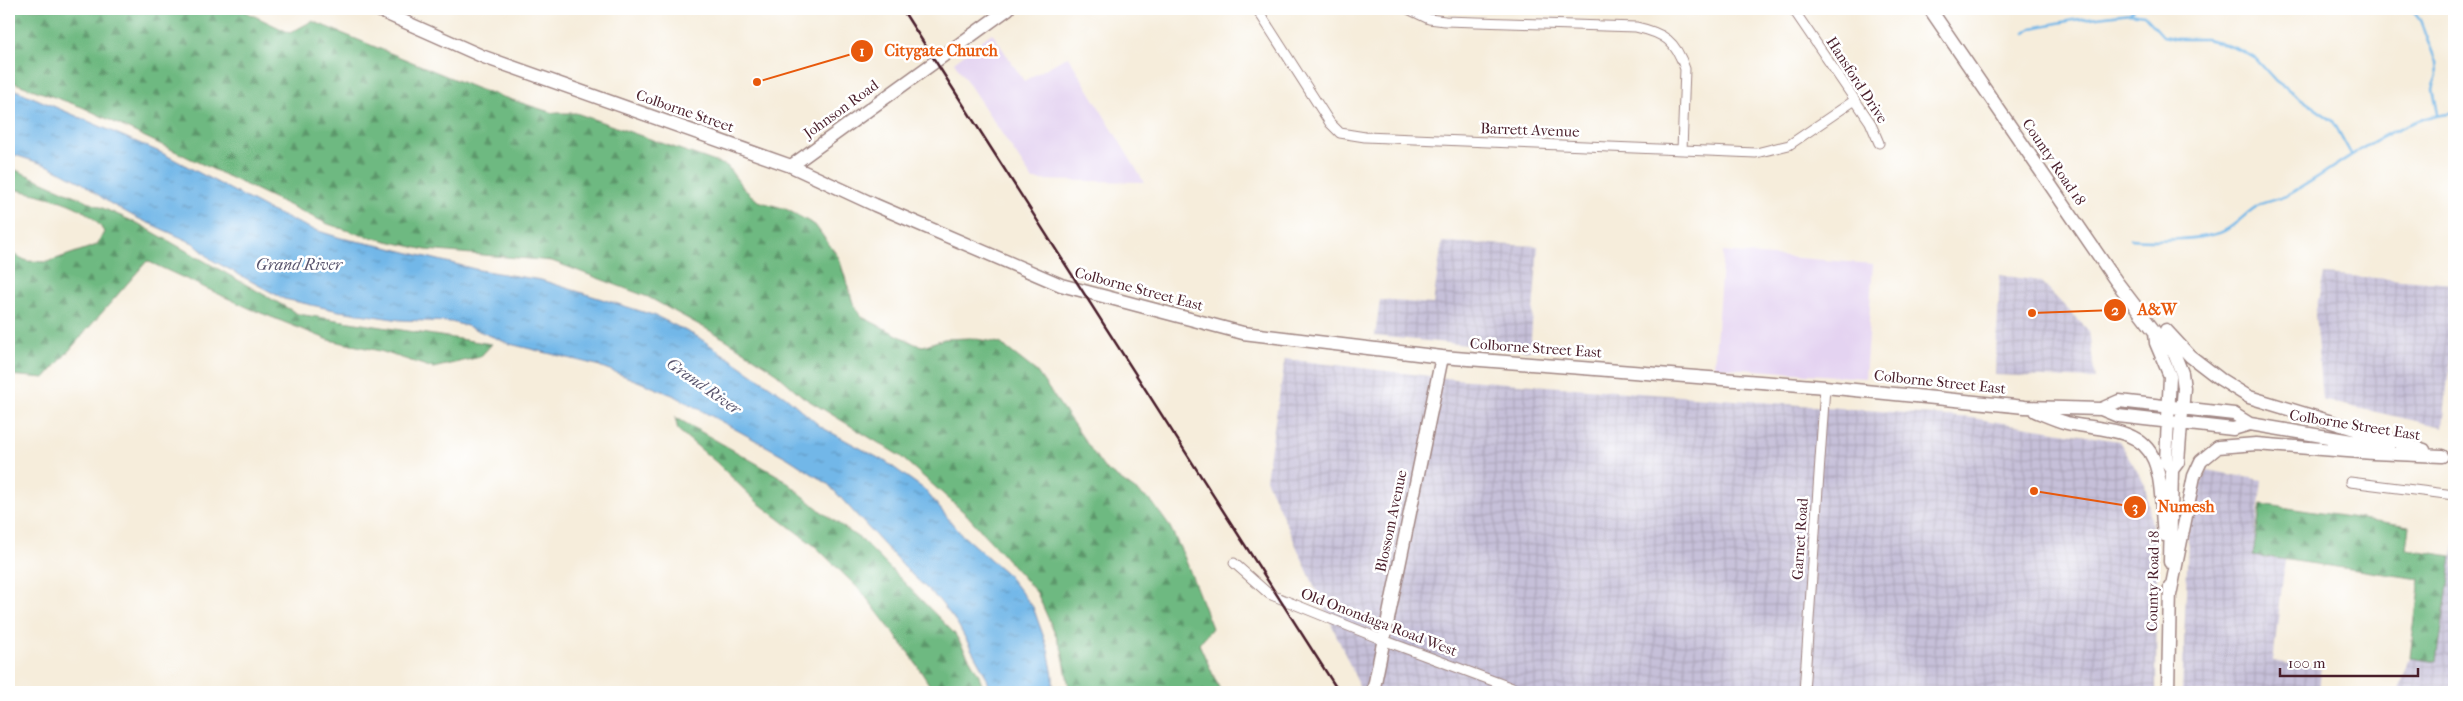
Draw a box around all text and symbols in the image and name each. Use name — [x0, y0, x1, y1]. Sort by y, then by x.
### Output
street label: Hansford Drive — [1822, 33, 1892, 127]
callout: Citygate Church — [849, 35, 1008, 66]
text: Citygate Church — [884, 41, 999, 61]
text: 1 — [859, 42, 865, 60]
street label: Johnson Road — [799, 75, 883, 143]
street label: Colborne Street — [634, 86, 737, 136]
street label: County Road 18 — [2018, 115, 2090, 209]
street label: Barrett Avenue — [1480, 119, 1580, 141]
water label: Grand River — [256, 255, 344, 274]
street label: Colborne Street East — [1073, 263, 1206, 315]
callout: A&W — [2103, 294, 2187, 325]
text: A&W — [2136, 300, 2178, 319]
text: 2 — [2111, 301, 2119, 319]
street label: Colborne Street East — [1469, 334, 1603, 362]
water label: Grand River — [663, 354, 746, 420]
street label: Colborne Street East — [1873, 366, 2007, 398]
street label: Colborne Street East — [2288, 406, 2422, 444]
street label: Blossom Avenue — [1371, 468, 1411, 574]
callout: Numesh — [2123, 491, 2225, 522]
street label: Garnet Road — [1788, 497, 1812, 581]
text: Numesh — [2158, 497, 2215, 516]
text: 3 — [2132, 498, 2138, 516]
street label: County Road 18 — [2143, 530, 2163, 632]
street label: Old Onondaga Road West — [1298, 584, 1460, 660]
scale bar — [2280, 646, 2418, 678]
text: 100 m — [2288, 654, 2326, 672]

